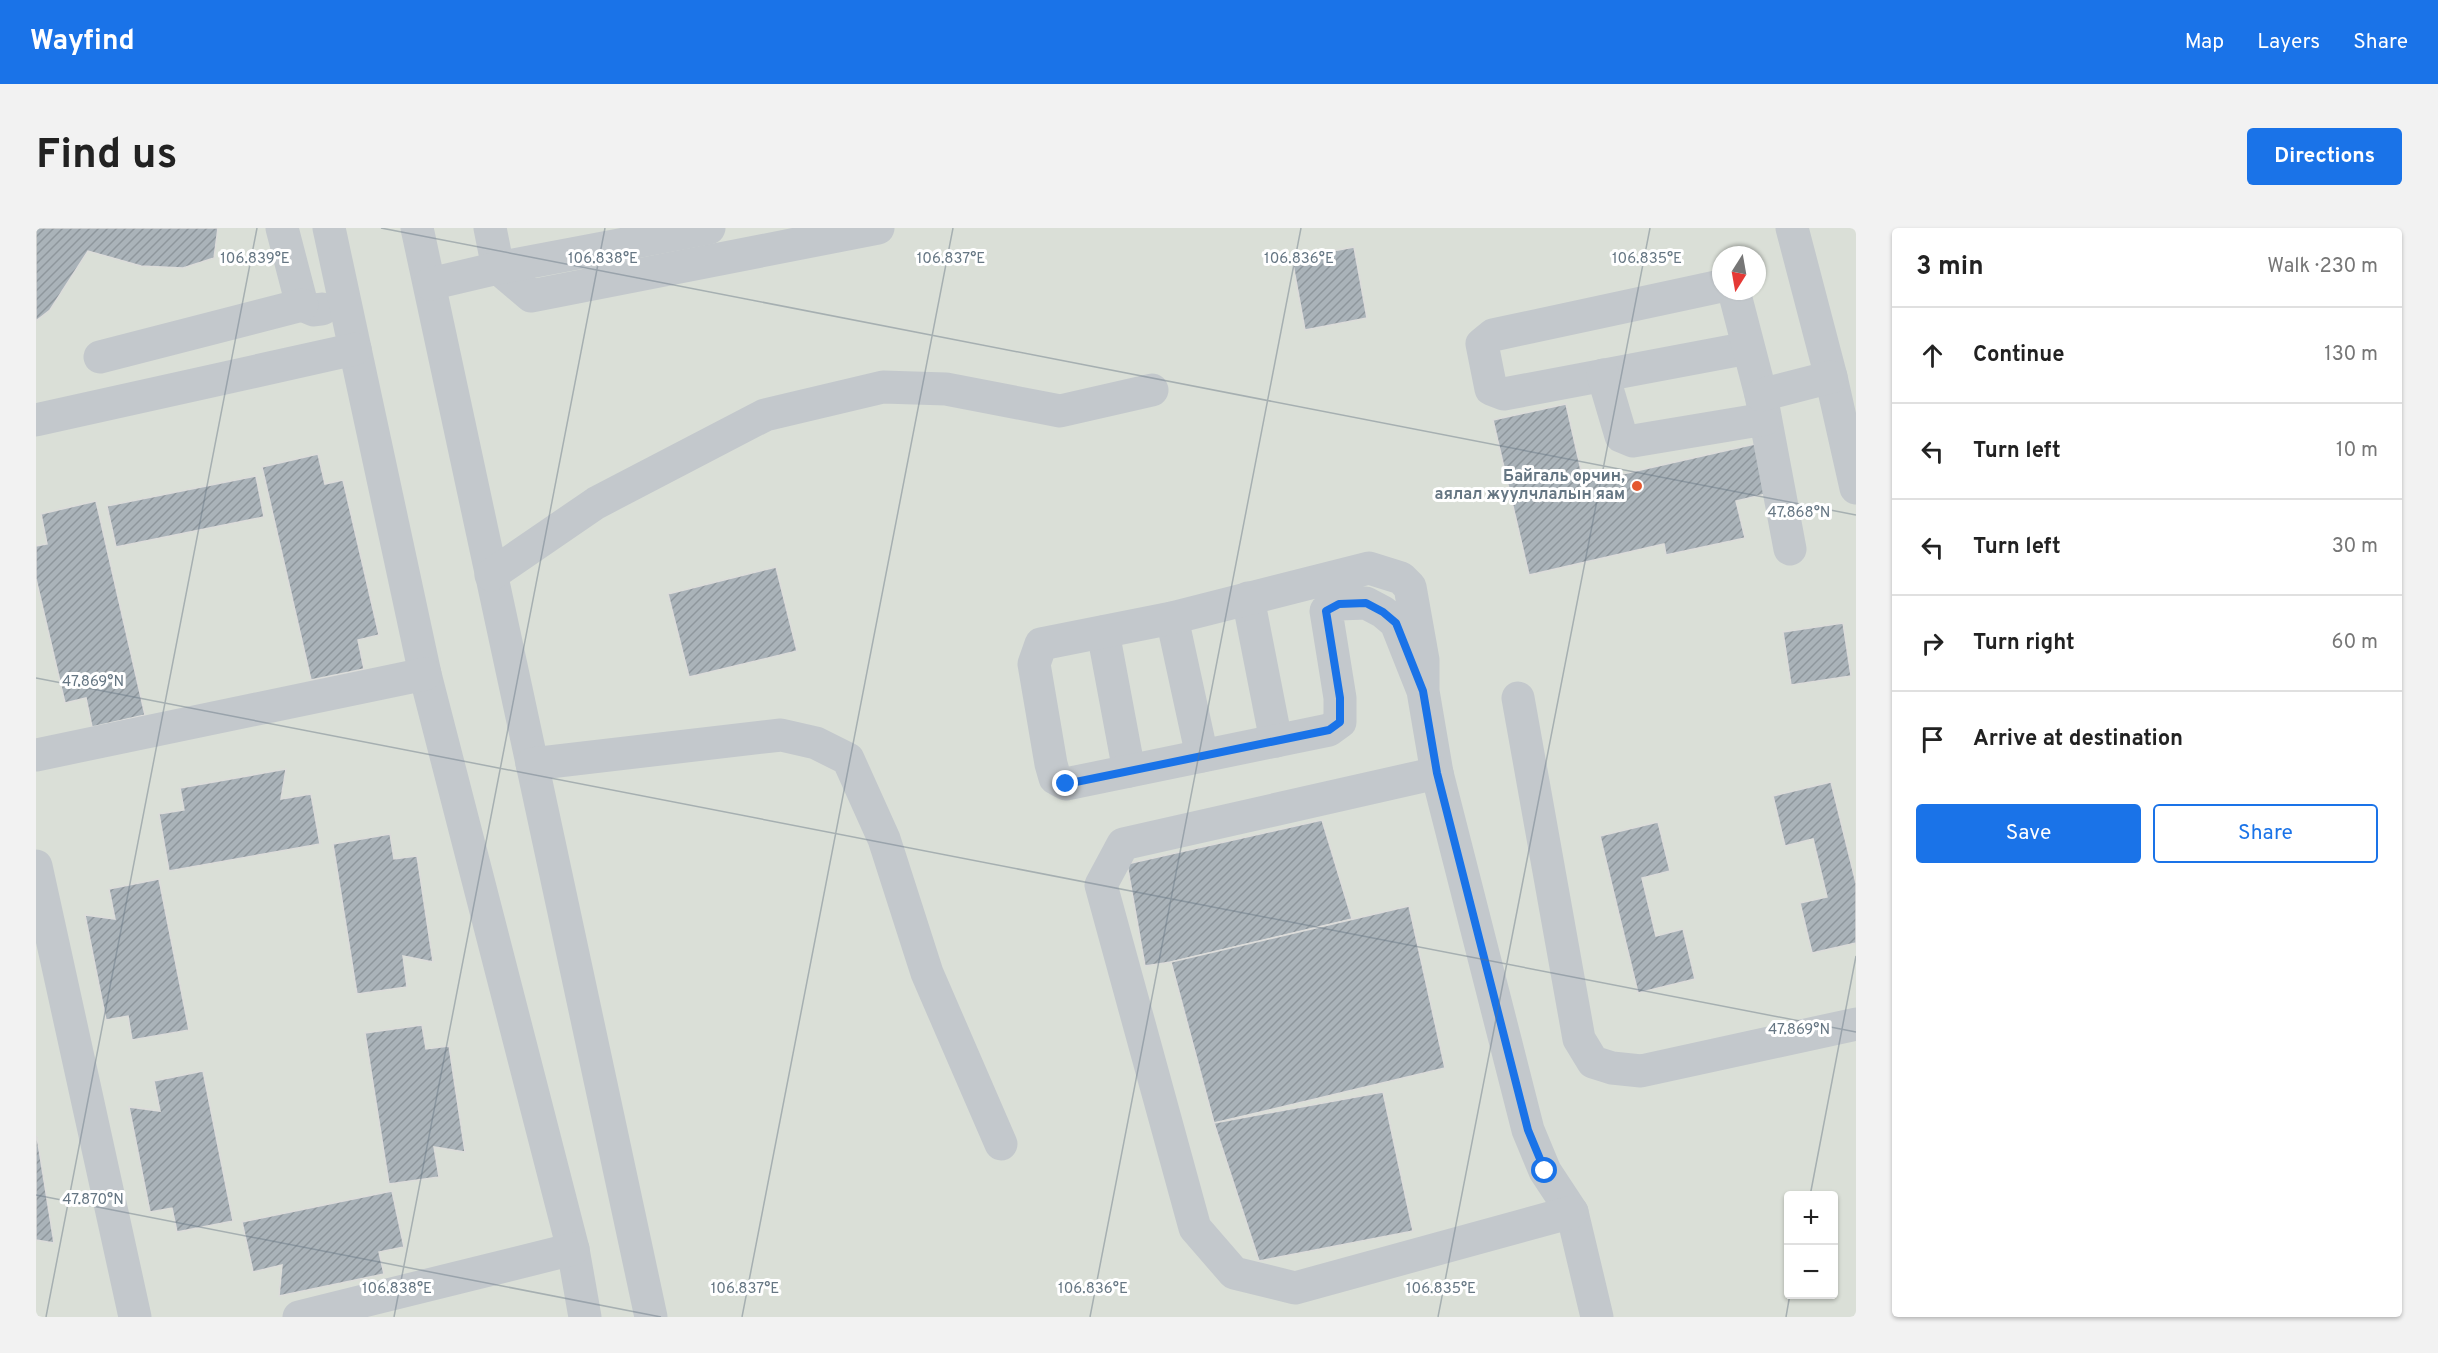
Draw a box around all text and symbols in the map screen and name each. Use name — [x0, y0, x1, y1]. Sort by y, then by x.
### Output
text: Wayfind — [30, 24, 135, 60]
text: Map — [2185, 29, 2224, 56]
text: Layers — [2257, 29, 2320, 56]
text: Share — [2353, 29, 2408, 56]
button: Directions — [2247, 128, 2402, 185]
text: Find us — [36, 130, 177, 183]
north arrow — [1712, 246, 1766, 300]
text: 106.839°E — [220, 250, 290, 269]
text: 106.838°E — [568, 250, 638, 269]
text: 106.837°E — [917, 250, 985, 269]
text: 106.836°E — [1264, 250, 1334, 269]
text: 106.835°E — [1612, 250, 1682, 269]
text: 3 min — [1916, 251, 1984, 284]
text: Walk · 230 m — [2267, 254, 2378, 280]
icon: ahead — [1916, 339, 1949, 372]
text: Continue — [1973, 342, 2064, 369]
text: 130 m — [2324, 342, 2378, 368]
icon: left — [1916, 435, 1949, 468]
text: Turn left — [1973, 438, 2061, 465]
text: 10 m — [2336, 438, 2378, 464]
place label: Байгаль орчин, аялал жуулчлалын яам — [1435, 467, 1625, 505]
marker: Байгаль орчин, аялал жуулчлалын яам — [1630, 479, 1644, 493]
text: 47.868°N — [1768, 504, 1830, 523]
icon: left — [1916, 531, 1949, 564]
text: Turn left — [1973, 534, 2061, 561]
text: 30 m — [2332, 534, 2378, 560]
icon: right — [1916, 627, 1949, 660]
text: Turn right — [1973, 630, 2075, 657]
text: 60 m — [2332, 630, 2378, 656]
text: 47.869°N — [62, 673, 124, 692]
icon: arrive — [1916, 723, 1949, 756]
text: Arrive at destination — [1973, 726, 2183, 753]
route end — [1052, 770, 1078, 796]
button: Save — [1916, 804, 2141, 863]
button: Share — [2153, 804, 2378, 863]
text: 47.869°N — [1768, 1021, 1830, 1040]
route start — [1531, 1157, 1557, 1183]
text: 47.870°N — [62, 1191, 124, 1210]
map controls — [1784, 1191, 1838, 1299]
button: + — [1784, 1191, 1838, 1245]
button: − — [1784, 1245, 1838, 1299]
text: 106.838°E — [362, 1280, 432, 1299]
text: 106.837°E — [711, 1280, 779, 1299]
text: 106.836°E — [1058, 1280, 1128, 1299]
text: 106.835°E — [1406, 1280, 1476, 1299]

